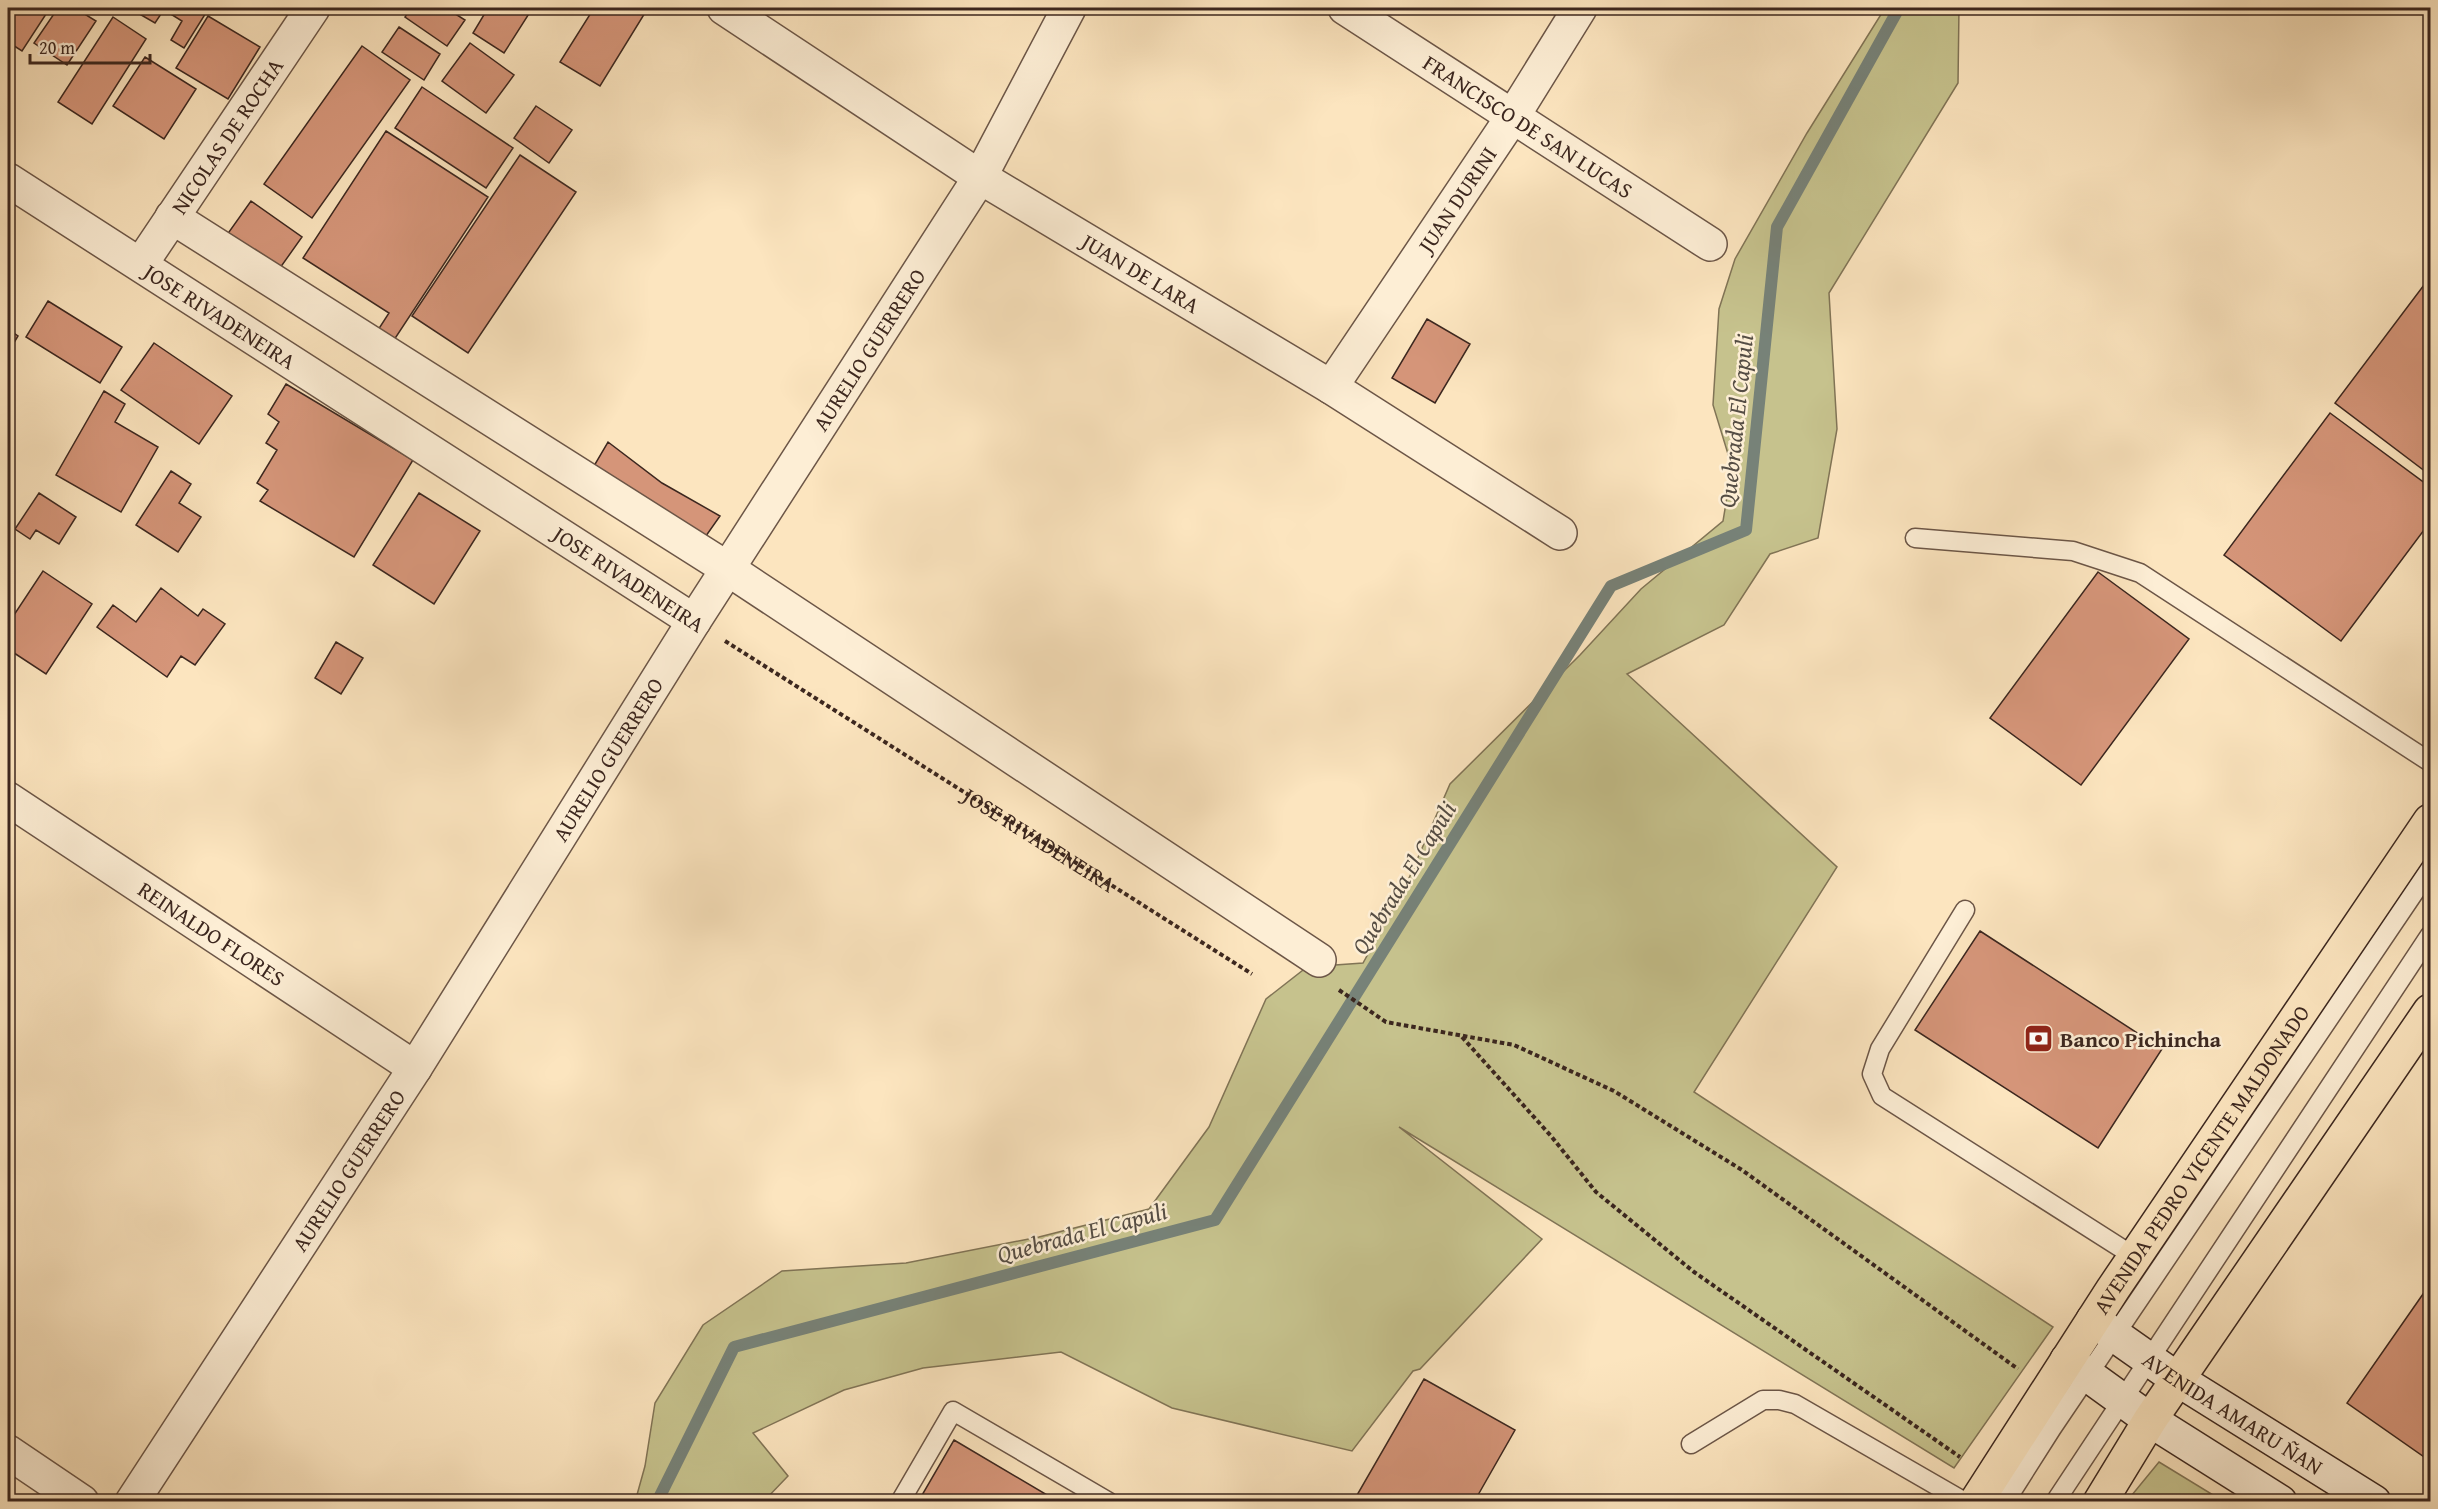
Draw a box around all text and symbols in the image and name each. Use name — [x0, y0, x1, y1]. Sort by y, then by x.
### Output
scale bar — [30, 27, 150, 65]
text: 20 m — [39, 34, 75, 61]
street label: FRANCISCO DE SAN LUCAS — [1417, 47, 1639, 206]
street label: NICOLAS DE ROCHA — [163, 51, 291, 220]
street label: JUAN DURINI — [1408, 140, 1504, 261]
street label: JUAN DE LARA — [1073, 224, 1206, 321]
street label: JOSE RIVADENEIRA — [135, 254, 303, 377]
street label: AURELIO GUERRERO — [805, 262, 933, 437]
water label: Quebrada El Capuli — [1709, 332, 1762, 510]
street label: JOSE RIVADENEIRA — [544, 516, 712, 640]
street label: AURELIO GUERRERO — [544, 671, 671, 847]
street label: JOSE RIVADENEIRA — [954, 778, 1123, 900]
water label: Quebrada El Capuli — [1343, 794, 1465, 961]
street label: REINALDO FLORES — [132, 873, 291, 994]
street label: AVENIDA PEDRO VICENTE MALDONADO — [2085, 998, 2317, 1320]
bank icon: Banco Pichincha — [2023, 1023, 2055, 1055]
place label: Banco Pichincha — [2060, 1023, 2222, 1055]
street label: AURELIO GUERRERO — [284, 1083, 413, 1258]
water label: Quebrada El Capuli — [993, 1193, 1171, 1272]
street label: AVENIDA AMARU ÑAN — [2136, 1344, 2329, 1482]

